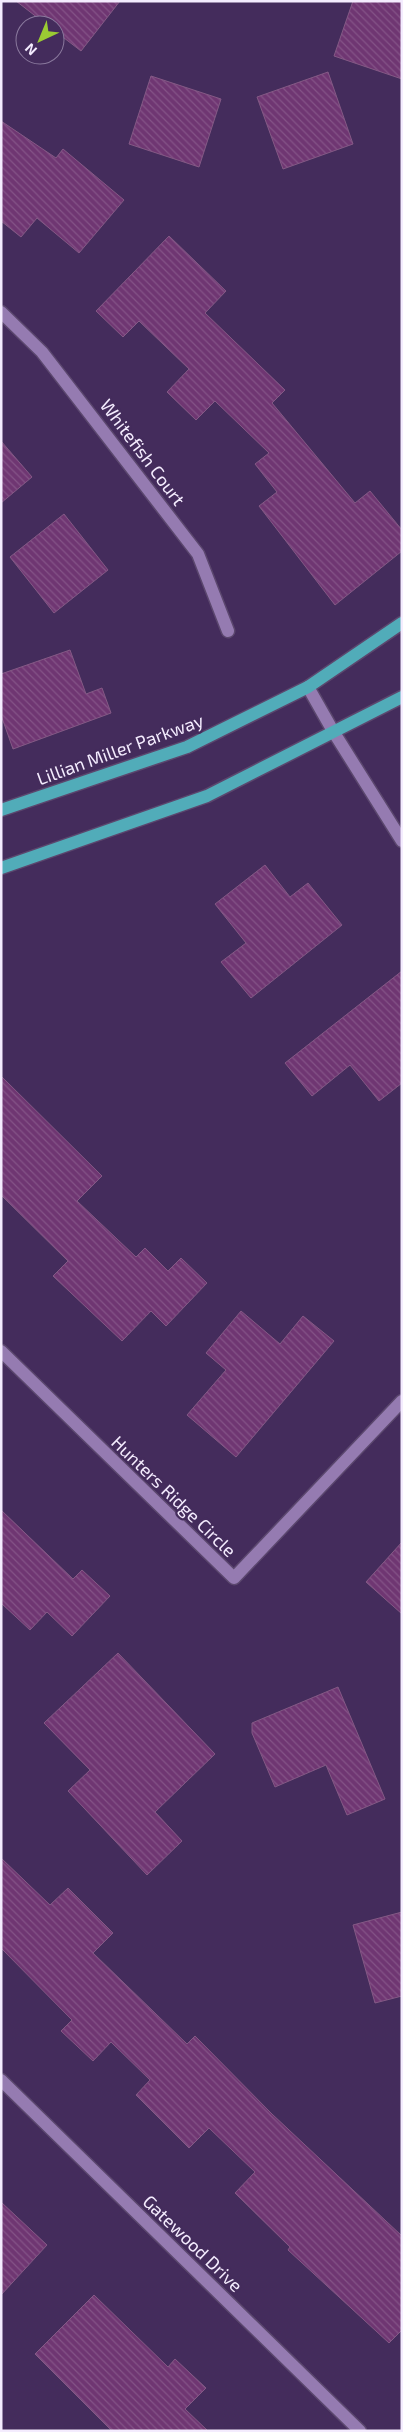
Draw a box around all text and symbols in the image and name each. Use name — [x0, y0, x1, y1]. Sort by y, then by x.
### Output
north arrow — [15, 15, 65, 65]
text: N — [21, 40, 40, 59]
street label: Whitefish Court — [96, 394, 190, 510]
street label: Lillian Miller Parkway — [34, 708, 207, 789]
street label: Hunters Ridge Circle — [107, 1431, 241, 1561]
street label: Gatewood Drive — [139, 2190, 247, 2296]

